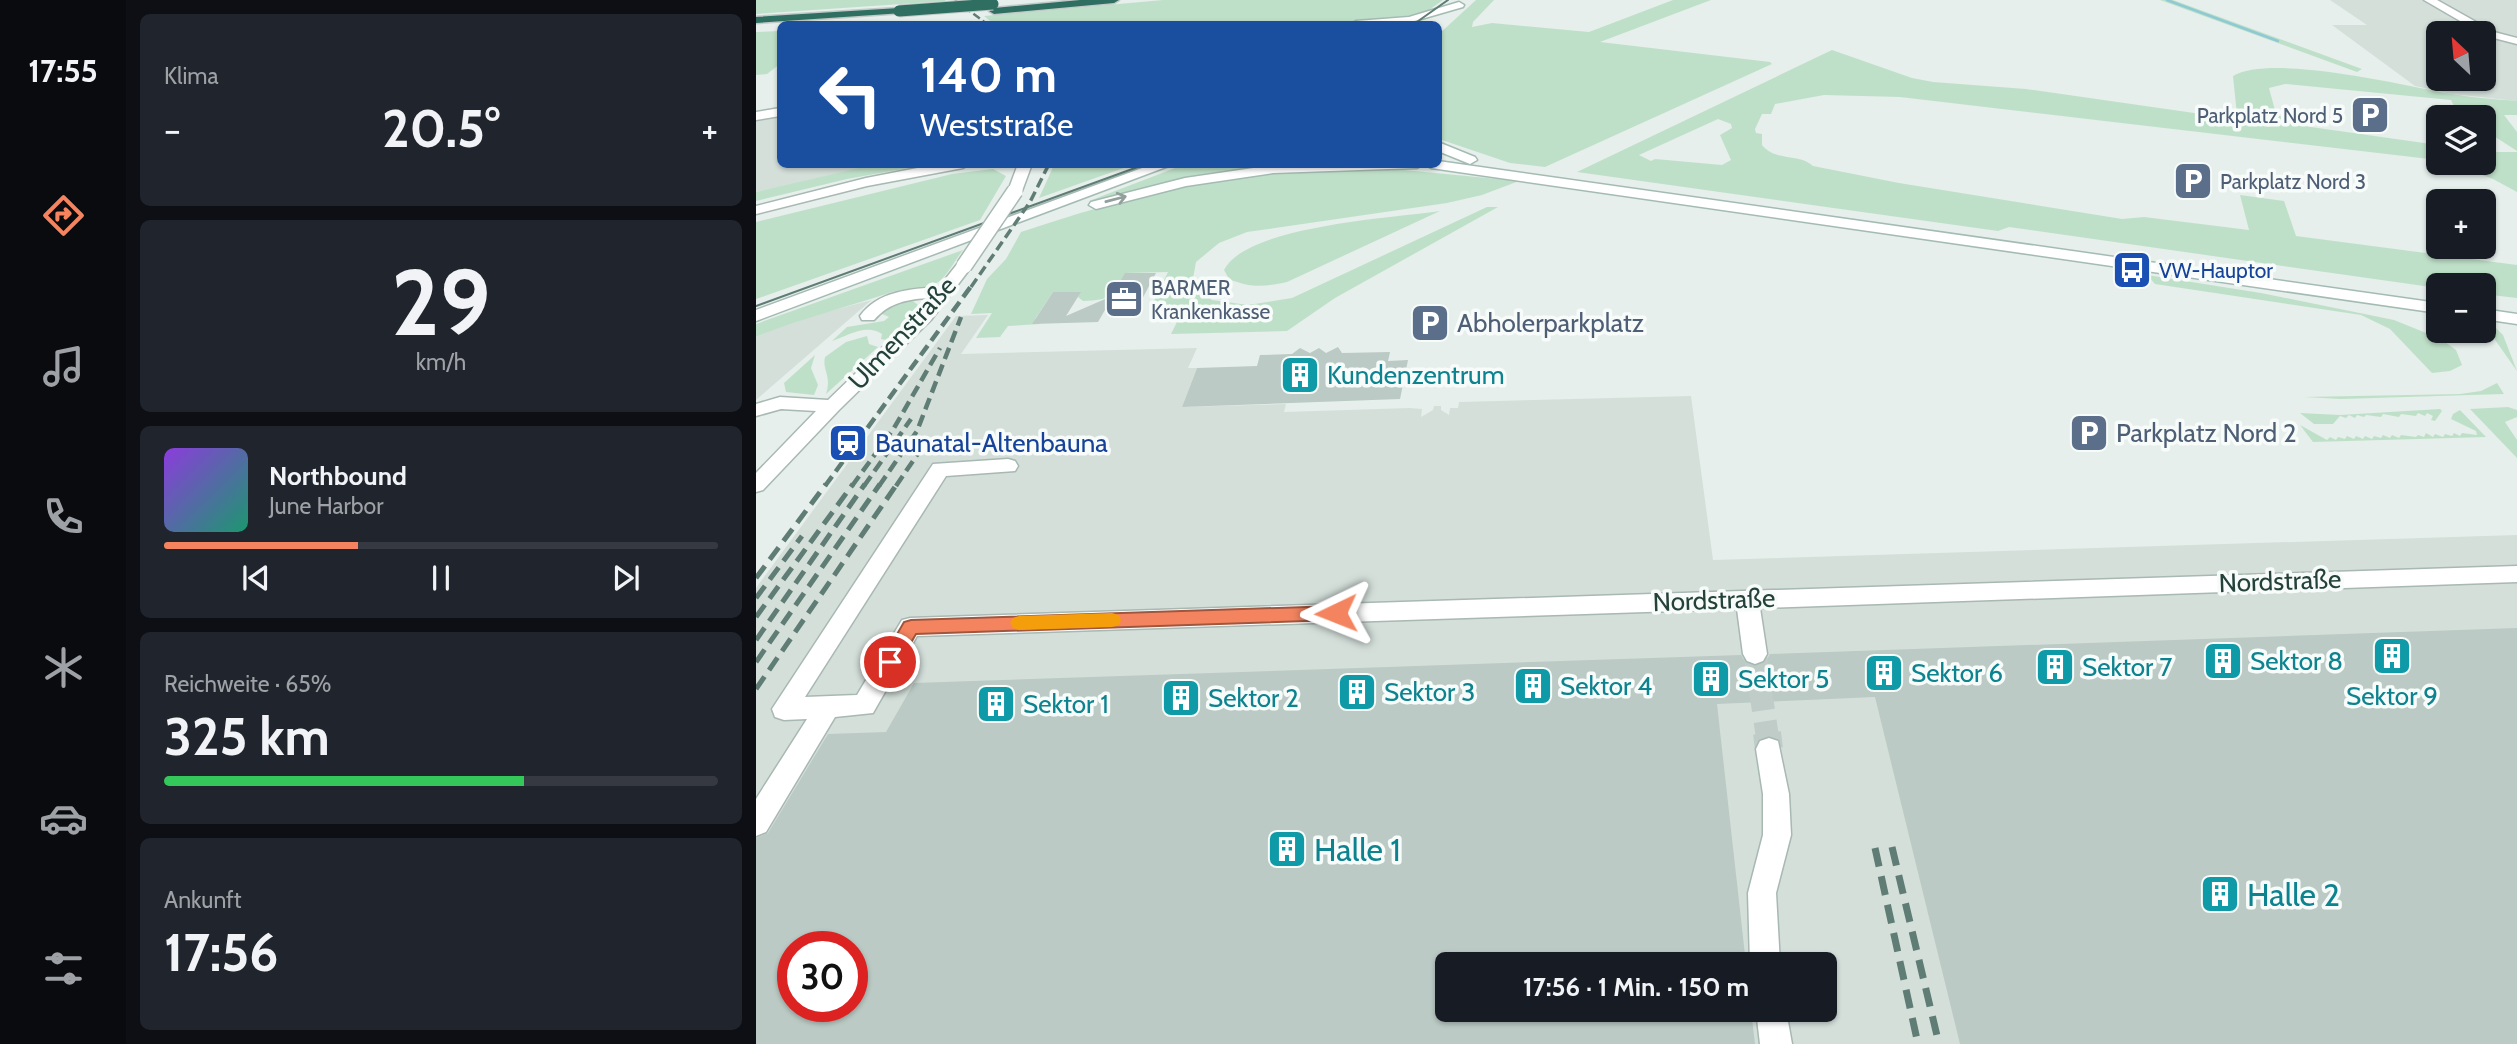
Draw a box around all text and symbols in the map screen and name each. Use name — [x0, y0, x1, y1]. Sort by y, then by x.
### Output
north arrow — [2426, 21, 2496, 91]
map controls — [2426, 21, 2496, 343]
text: 140 m — [920, 45, 1057, 104]
icon: left — [805, 49, 896, 140]
text: 17:55 — [28, 51, 98, 90]
text: Klima — [164, 62, 219, 90]
parking icon: Parkplatz Nord 5 — [2349, 94, 2391, 136]
text: 20.5° — [382, 97, 500, 160]
place label: Parkplatz Nord 5 — [2197, 103, 2343, 128]
text: Weststraße — [920, 105, 1073, 144]
button: layers — [2426, 105, 2496, 175]
text: − — [164, 106, 181, 153]
text: + — [701, 106, 718, 153]
parking icon: Parkplatz Nord 3 — [2172, 160, 2214, 202]
place label: Parkplatz Nord 3 — [2220, 169, 2366, 194]
button: + — [2426, 189, 2496, 259]
icon: directions — [39, 191, 88, 240]
one-way arrow — [1104, 192, 1126, 205]
text: 29 — [391, 247, 491, 358]
bus stop icon: VW-Hauptor — [2111, 249, 2153, 291]
place label: VW-Hauptor — [2159, 258, 2273, 283]
street label: Ulmenstraße — [841, 270, 963, 396]
button: − — [2426, 273, 2496, 343]
place label: BARMER Krankenkasse — [1151, 275, 1270, 324]
office icon: BARMER Krankenkasse — [1103, 278, 1145, 320]
parking icon: Abholerparkplatz — [1409, 302, 1451, 344]
place label: Abholerparkplatz — [1457, 307, 1644, 339]
icon: music — [39, 342, 88, 391]
text: km/h — [416, 348, 466, 376]
building icon: Kundenzentrum — [1279, 354, 1321, 396]
place label: Kundenzentrum — [1327, 359, 1505, 391]
parking icon: Parkplatz Nord 2 — [2068, 412, 2110, 454]
place label: Parkplatz Nord 2 — [2116, 417, 2297, 449]
station icon: Baunatal-Altenbauna — [827, 422, 869, 464]
place label: Baunatal-Altenbauna — [875, 427, 1108, 459]
text: Northbound — [269, 460, 407, 492]
icon: phone — [39, 492, 88, 541]
text: June Harbor — [269, 492, 383, 520]
icon: previous — [237, 559, 275, 597]
icon: pause — [422, 559, 460, 597]
icon: next — [607, 559, 645, 597]
street label: Nordstraße — [2218, 563, 2342, 599]
position arrow — [1299, 576, 1373, 650]
street label: Nordstraße — [1652, 582, 1776, 618]
pin — [860, 632, 920, 692]
building icon: Sektor 9 — [2371, 635, 2413, 677]
building icon: Sektor 8 — [2202, 640, 2244, 682]
icon: climate — [39, 643, 88, 692]
icon: arrive — [871, 643, 909, 681]
place label: Sektor 8 — [2250, 645, 2343, 677]
building icon: Sektor 7 — [2034, 646, 2076, 688]
place label: Sektor 7 — [2082, 651, 2172, 683]
building icon: Sektor 6 — [1863, 652, 1905, 694]
place label: Sektor 6 — [1911, 657, 2003, 689]
building icon: Sektor 5 — [1690, 658, 1732, 700]
place label: Sektor 5 — [1738, 663, 1829, 695]
building icon: Sektor 4 — [1512, 665, 1554, 707]
text: Reichweite · 65% — [164, 670, 331, 698]
place label: Sektor 4 — [1560, 670, 1652, 702]
building icon: Sektor 3 — [1336, 671, 1378, 713]
place label: Sektor 3 — [1384, 676, 1475, 708]
building icon: Sektor 2 — [1160, 677, 1202, 719]
place label: Sektor 9 — [2346, 680, 2438, 712]
place label: Sektor 2 — [1208, 682, 1299, 714]
building icon: Sektor 1 — [975, 683, 1017, 725]
place label: Sektor 1 — [1023, 688, 1109, 720]
text: 325 km — [164, 705, 330, 768]
icon: car — [39, 794, 88, 843]
building icon: Halle 1 — [1266, 828, 1308, 870]
place label: Halle 1 — [1314, 830, 1401, 869]
building icon: Halle 2 — [2199, 873, 2241, 915]
place label: Halle 2 — [2247, 875, 2340, 914]
text: Ankunft — [164, 886, 242, 914]
text: 17:56 — [164, 921, 278, 984]
speed limit sign: 30 — [777, 931, 868, 1022]
icon: filters — [39, 944, 88, 993]
text: 17:56 · 1 Min. · 150 m — [1523, 971, 1749, 1003]

